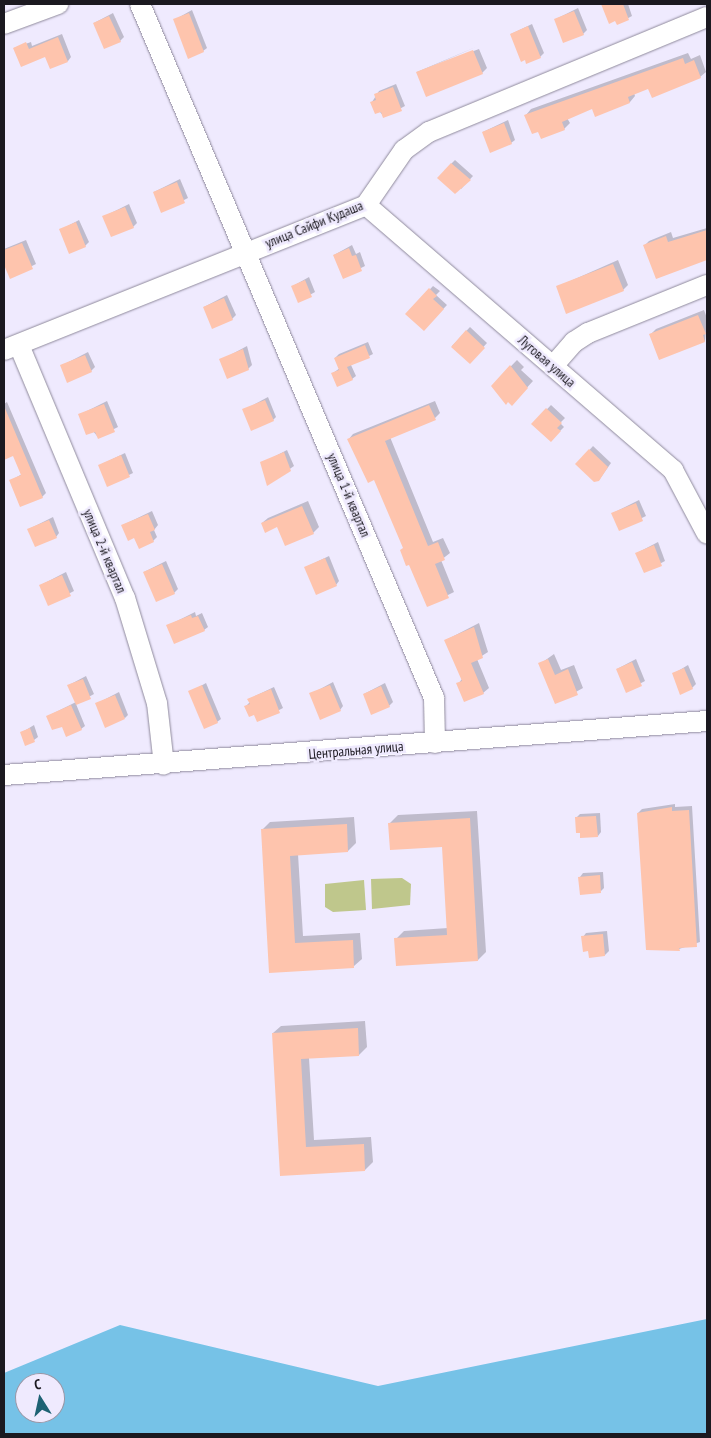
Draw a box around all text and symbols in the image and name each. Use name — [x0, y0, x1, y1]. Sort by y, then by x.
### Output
street label: улица Сайфи Кудаша — [263, 197, 365, 251]
street label: Луговая улица — [515, 331, 579, 391]
street label: улица 1-й квартал — [324, 451, 374, 539]
street label: улица 2-й квартал — [80, 507, 130, 595]
street label: Центральная улица — [308, 737, 404, 763]
north arrow — [15, 1373, 65, 1423]
text: С — [33, 1375, 42, 1394]

